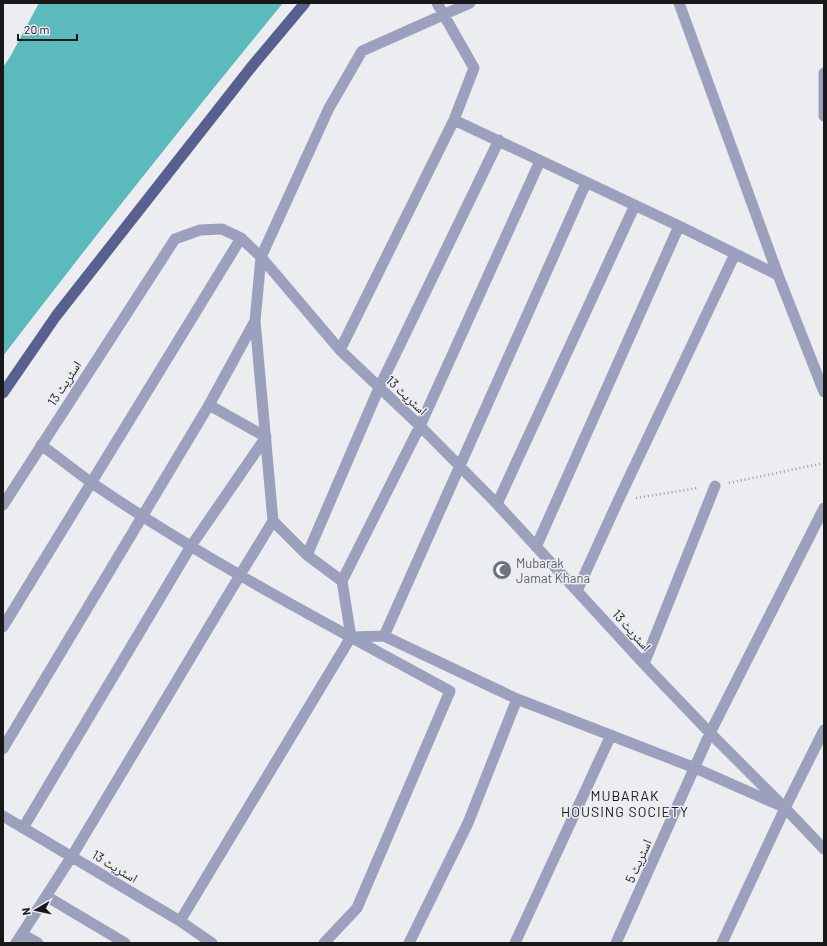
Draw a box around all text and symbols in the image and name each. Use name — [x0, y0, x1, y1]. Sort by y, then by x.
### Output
scale bar — [18, 16, 77, 42]
text: 20 m — [24, 22, 50, 36]
street label: اسٹریٹ 13 — [44, 357, 85, 409]
street label: اسٹریٹ 13 — [382, 372, 431, 419]
place label: Mubarak Jamat Khana — [516, 555, 590, 586]
mosque icon: Mubarak Jamat Khana — [491, 559, 513, 581]
street label: اسٹریٹ 13 — [608, 606, 655, 655]
district label: MUBARAK HOUSING SOCIETY — [561, 787, 689, 820]
street label: اسٹریٹ 5 — [621, 837, 656, 886]
street label: اسٹریٹ 13 — [89, 846, 141, 887]
north arrow — [16, 890, 56, 930]
text: N — [19, 907, 33, 916]

